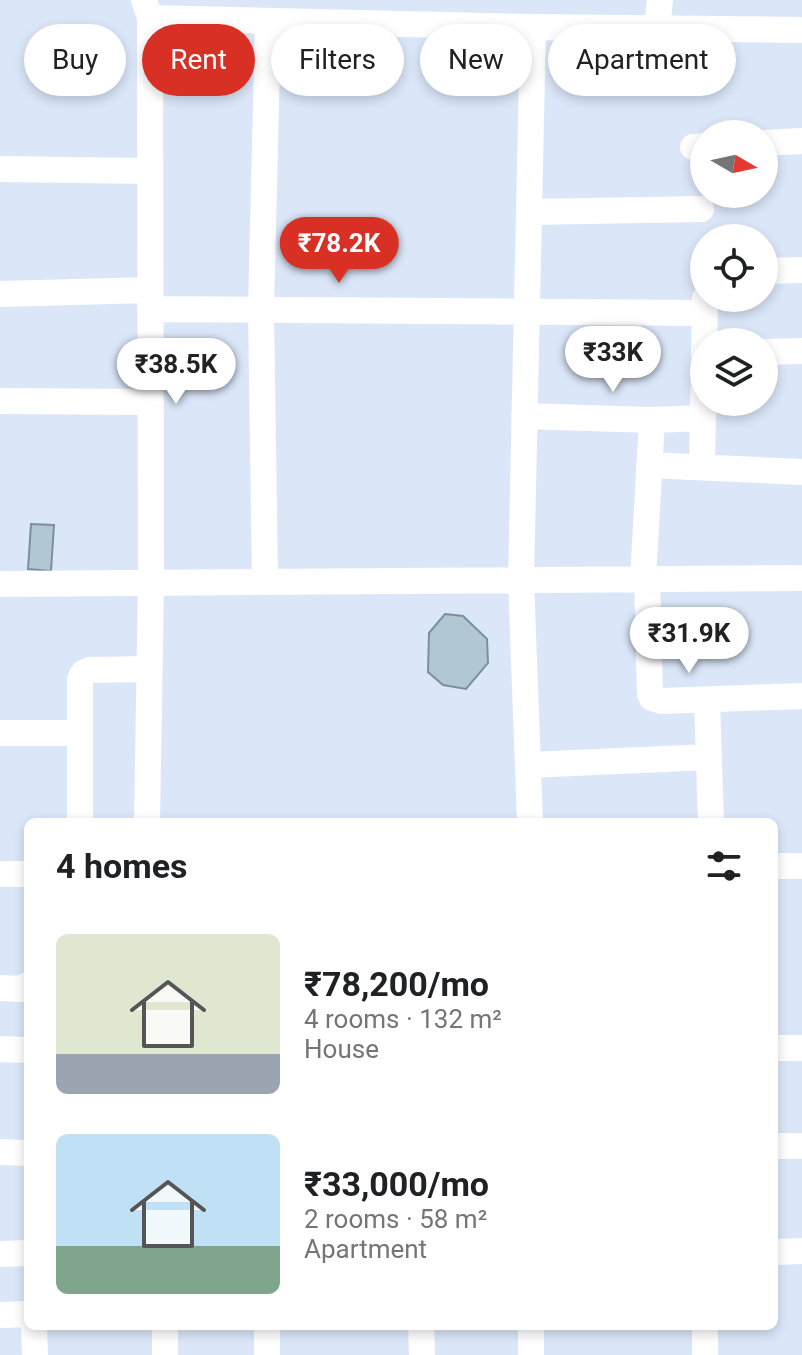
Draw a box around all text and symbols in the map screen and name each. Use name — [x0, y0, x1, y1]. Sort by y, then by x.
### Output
chip: Buy — [24, 24, 126, 96]
chip: Rent — [142, 24, 255, 96]
chip: Filters — [271, 24, 404, 96]
chip: New — [420, 24, 532, 96]
chip: Apartment — [548, 24, 736, 96]
north arrow — [690, 120, 778, 208]
map controls — [690, 120, 778, 416]
pin: ₹78.2K — [274, 217, 404, 285]
button: locate — [690, 224, 778, 312]
text: ₹78.2K — [298, 228, 380, 258]
pin: ₹33K — [566, 326, 660, 394]
button: layers — [690, 328, 778, 416]
text: ₹33K — [583, 337, 643, 367]
pin: ₹38.5K — [111, 338, 241, 406]
text: ₹38.5K — [135, 349, 217, 379]
pin: ₹31.9K — [624, 607, 754, 675]
text: ₹31.9K — [648, 618, 730, 648]
icon: filters — [702, 844, 746, 888]
text: 4 homes — [56, 846, 187, 886]
text: ₹78,200/mo — [304, 964, 489, 1004]
icon: home — [120, 966, 216, 1062]
text: 4 rooms · 132 m² — [304, 1004, 502, 1034]
text: House — [304, 1034, 379, 1064]
text: ₹33,000/mo — [304, 1164, 489, 1204]
icon: home — [120, 1166, 216, 1262]
text: 2 rooms · 58 m² — [304, 1204, 487, 1234]
text: Apartment — [304, 1234, 427, 1264]

